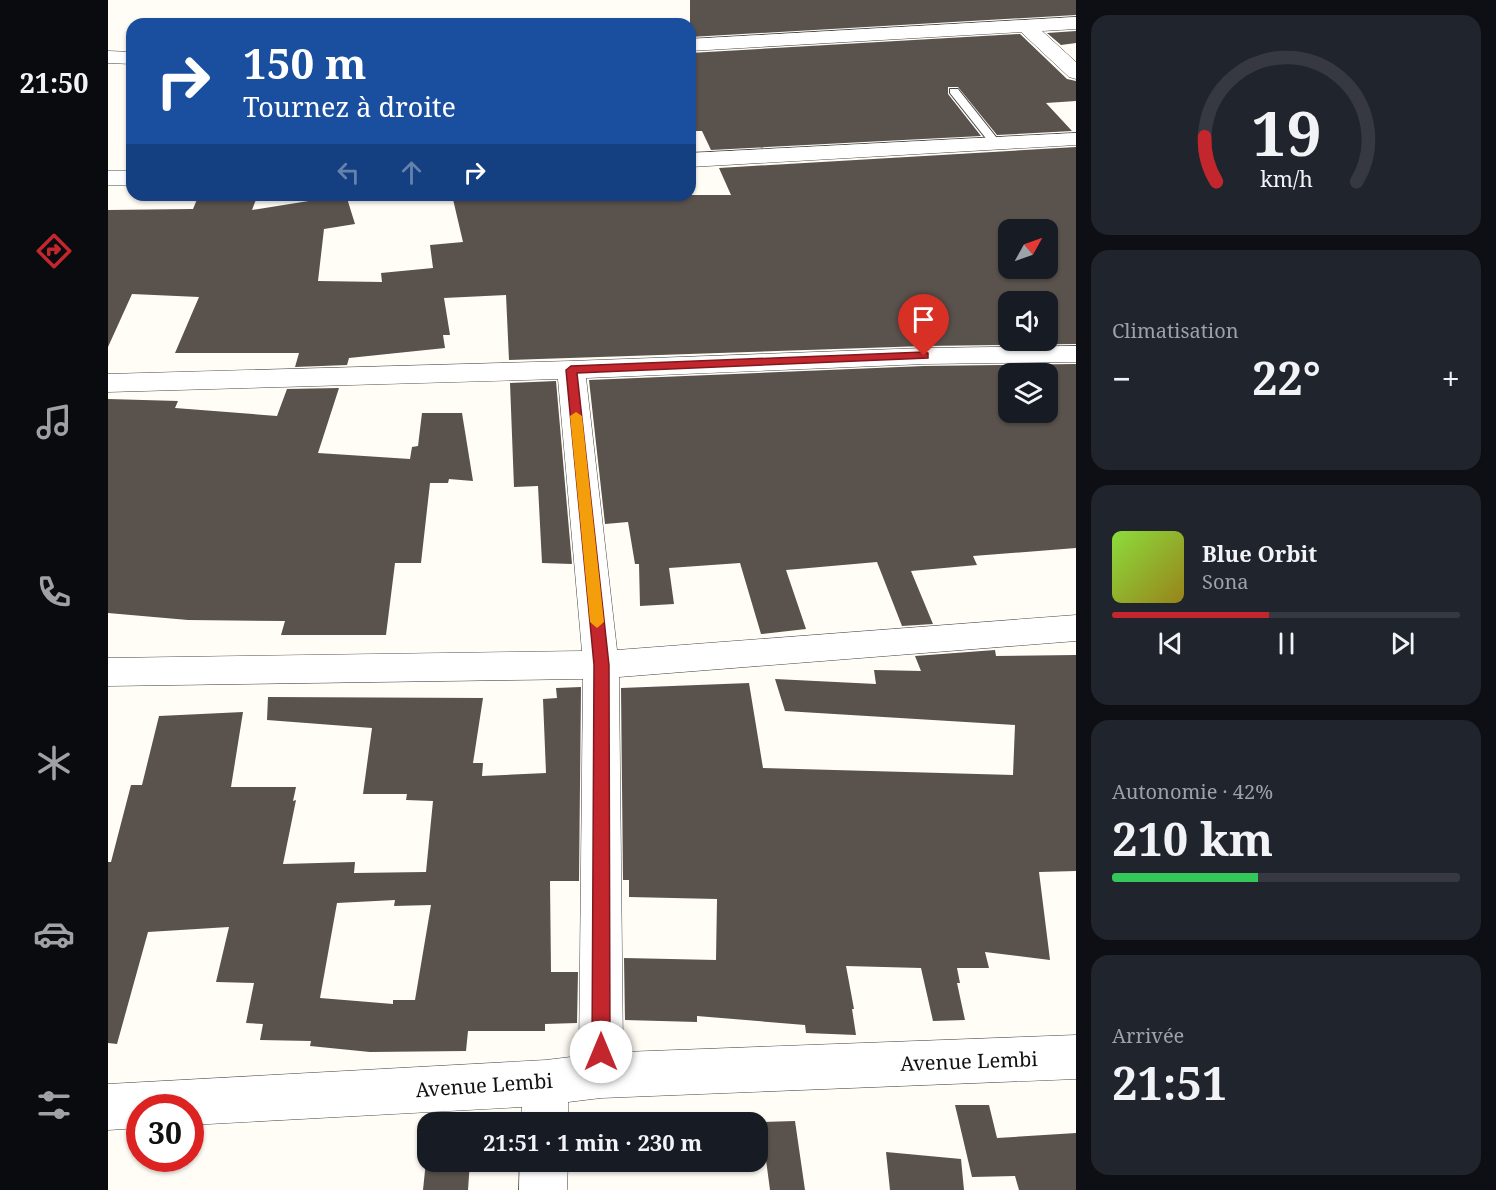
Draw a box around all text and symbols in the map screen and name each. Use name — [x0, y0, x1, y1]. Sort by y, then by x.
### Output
text: 150 m — [243, 34, 367, 91]
icon: right — [144, 42, 222, 120]
text: 21:50 — [19, 64, 89, 101]
text: Tournez à droite — [243, 88, 456, 125]
text: 19 — [1251, 89, 1321, 174]
icon: left — [332, 156, 365, 189]
icon: ahead — [395, 156, 428, 189]
icon: right — [458, 156, 491, 189]
text: km/h — [1260, 164, 1313, 193]
north arrow — [998, 219, 1058, 279]
map controls — [998, 219, 1058, 423]
icon: directions — [33, 230, 75, 272]
button: sound — [998, 291, 1058, 351]
pin — [898, 294, 949, 356]
icon: arrive — [907, 303, 940, 336]
text: Climatisation — [1112, 317, 1239, 344]
text: 22° — [1252, 347, 1321, 408]
text: − — [1112, 356, 1131, 401]
text: + — [1442, 356, 1460, 401]
button: layers — [998, 363, 1058, 423]
icon: music — [33, 401, 75, 443]
text: Blue Orbit — [1202, 538, 1317, 568]
text: Sona — [1202, 568, 1249, 595]
icon: phone — [33, 571, 75, 613]
icon: previous — [1154, 627, 1187, 660]
icon: pause — [1270, 627, 1303, 660]
icon: next — [1386, 627, 1419, 660]
icon: climate — [33, 742, 75, 784]
text: Autonomie · 42% — [1112, 778, 1273, 805]
text: 210 km — [1112, 808, 1273, 869]
icon: car — [33, 913, 75, 955]
position arrow — [569, 1020, 633, 1084]
text: Arrivée — [1112, 1022, 1184, 1049]
street label: Avenue Lembi — [900, 1045, 1039, 1077]
text: 21:51 — [1112, 1052, 1227, 1113]
street label: Avenue Lembi — [415, 1067, 554, 1103]
icon: filters — [33, 1084, 75, 1126]
speed limit sign: 30 — [126, 1094, 204, 1172]
text: 21:51 · 1 min · 230 m — [483, 1127, 702, 1157]

